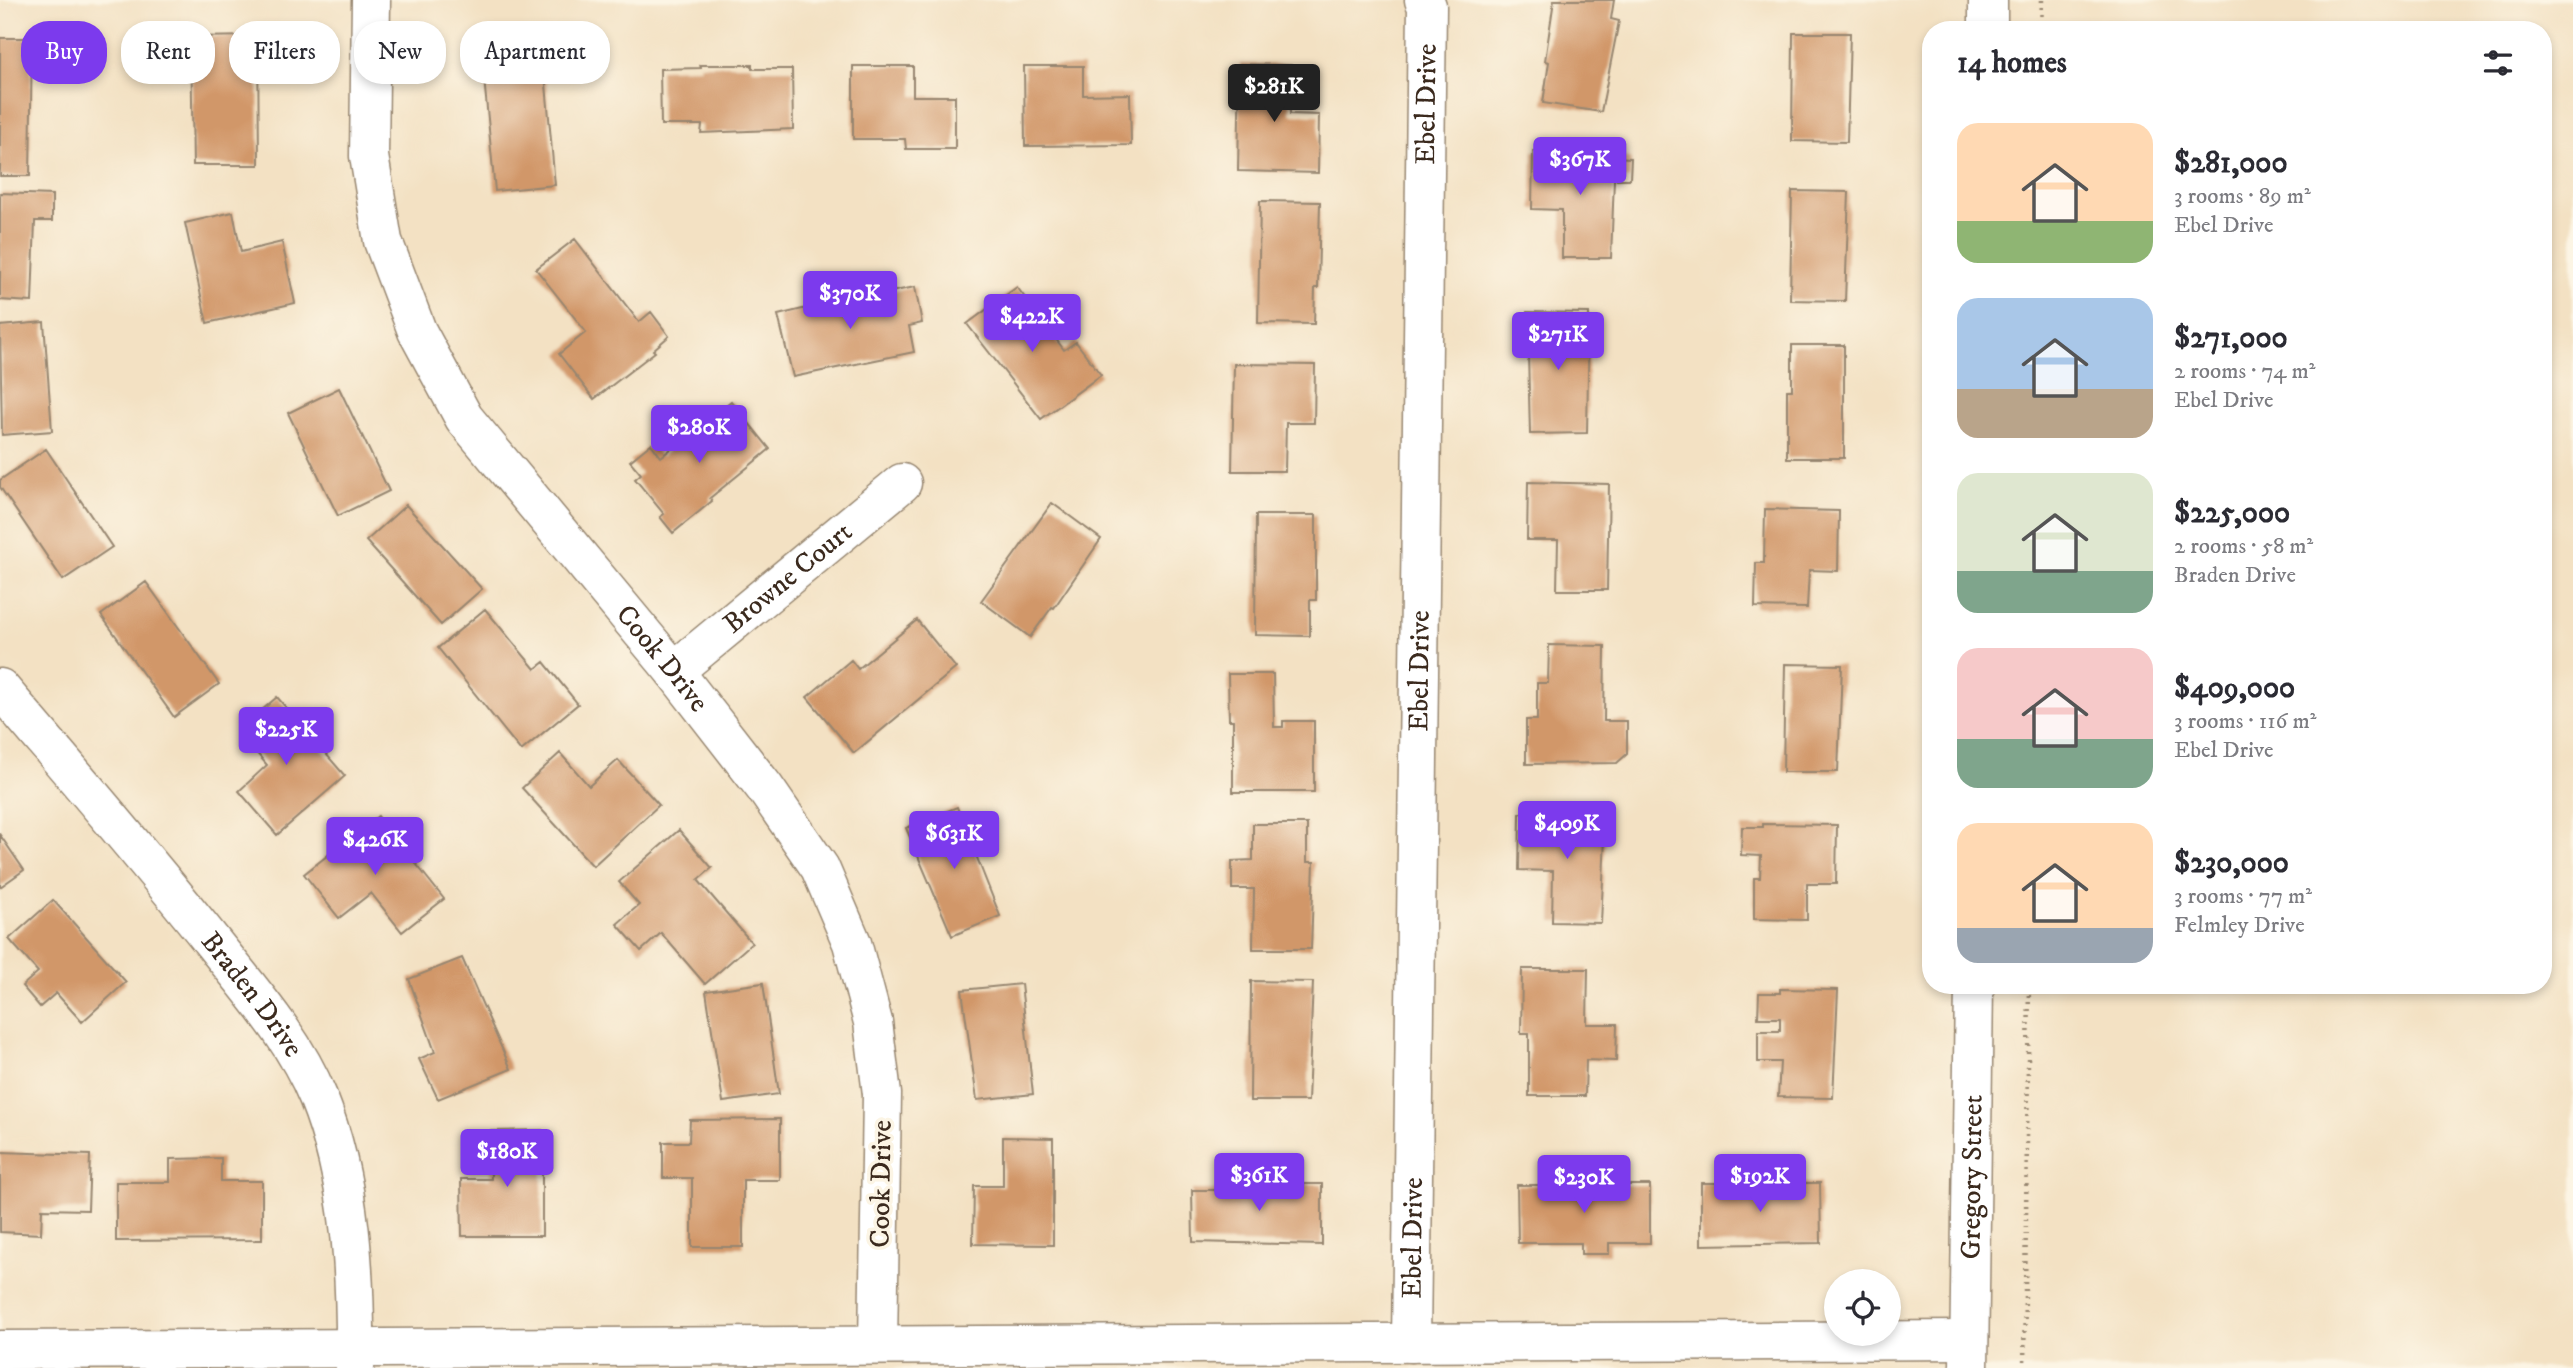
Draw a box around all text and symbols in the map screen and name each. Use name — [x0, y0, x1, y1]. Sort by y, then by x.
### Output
chip: Buy — [21, 21, 107, 84]
chip: Rent — [121, 21, 215, 84]
chip: Filters — [229, 21, 340, 84]
chip: New — [354, 21, 446, 84]
chip: Apartment — [460, 21, 610, 84]
street label: Ebel Drive — [1408, 43, 1444, 165]
icon: filters — [2479, 44, 2517, 82]
text: 14 homes — [1957, 45, 2067, 82]
pin: $281K — [1225, 64, 1323, 124]
text: $281K — [1244, 72, 1304, 101]
pin: $367K — [1531, 138, 1629, 197]
text: $367K — [1549, 145, 1611, 174]
text: $281,000 — [2174, 145, 2288, 182]
icon: home — [2013, 151, 2097, 235]
text: 3 rooms · 89 m² — [2174, 182, 2311, 211]
text: Ebel Drive — [2174, 211, 2274, 240]
pin: $370K — [801, 272, 899, 331]
text: $370K — [819, 279, 881, 308]
pin: $422K — [983, 294, 1081, 354]
text: $422K — [1000, 302, 1064, 331]
pin: $271K — [1509, 312, 1607, 372]
text: $271K — [1528, 320, 1588, 349]
text: $271,000 — [2174, 320, 2288, 357]
icon: home — [2013, 326, 2097, 410]
text: 2 rooms · 74 m² — [2174, 357, 2315, 386]
text: Ebel Drive — [2174, 386, 2274, 415]
pin: $280K — [650, 406, 748, 465]
text: $280K — [667, 413, 731, 442]
text: $225,000 — [2174, 495, 2290, 532]
icon: home — [2013, 501, 2097, 585]
street label: Browne Court — [716, 514, 859, 641]
text: 2 rooms · 58 m² — [2174, 532, 2313, 561]
text: Braden Drive — [2174, 561, 2296, 590]
street label: Cook Drive — [609, 597, 717, 719]
street label: Ebel Drive — [1401, 610, 1437, 732]
text: $409,000 — [2174, 670, 2295, 707]
icon: home — [2013, 676, 2097, 760]
text: 3 rooms · 116 m² — [2174, 707, 2317, 736]
pin: $225K — [237, 708, 335, 767]
text: $225K — [255, 715, 317, 744]
text: Ebel Drive — [2174, 736, 2274, 765]
pin: $409K — [1518, 802, 1616, 861]
text: $409K — [1534, 809, 1600, 838]
pin: $631K — [905, 812, 1003, 871]
pin: $426K — [326, 818, 424, 877]
text: $631K — [925, 819, 983, 848]
text: $426K — [342, 825, 408, 854]
text: $230,000 — [2174, 845, 2289, 882]
icon: home — [2013, 851, 2097, 935]
text: 3 rooms · 77 m² — [2174, 882, 2312, 911]
text: Felmley Drive — [2174, 911, 2305, 940]
street label: Braden Drive — [193, 925, 311, 1063]
street label: Gregory Street — [1953, 1094, 1990, 1260]
street label: Cook Drive — [862, 1120, 900, 1248]
pin: $180K — [458, 1130, 556, 1189]
text: $180K — [476, 1137, 538, 1166]
pin: $361K — [1210, 1154, 1308, 1213]
pin: $192K — [1711, 1154, 1809, 1214]
pin: $230K — [1535, 1156, 1633, 1215]
text: $361K — [1230, 1161, 1288, 1190]
text: $192K — [1730, 1162, 1790, 1191]
text: $230K — [1554, 1163, 1614, 1192]
street label: Ebel Drive — [1394, 1177, 1430, 1299]
map controls — [1824, 1269, 1901, 1346]
button: locate — [1824, 1269, 1901, 1346]

